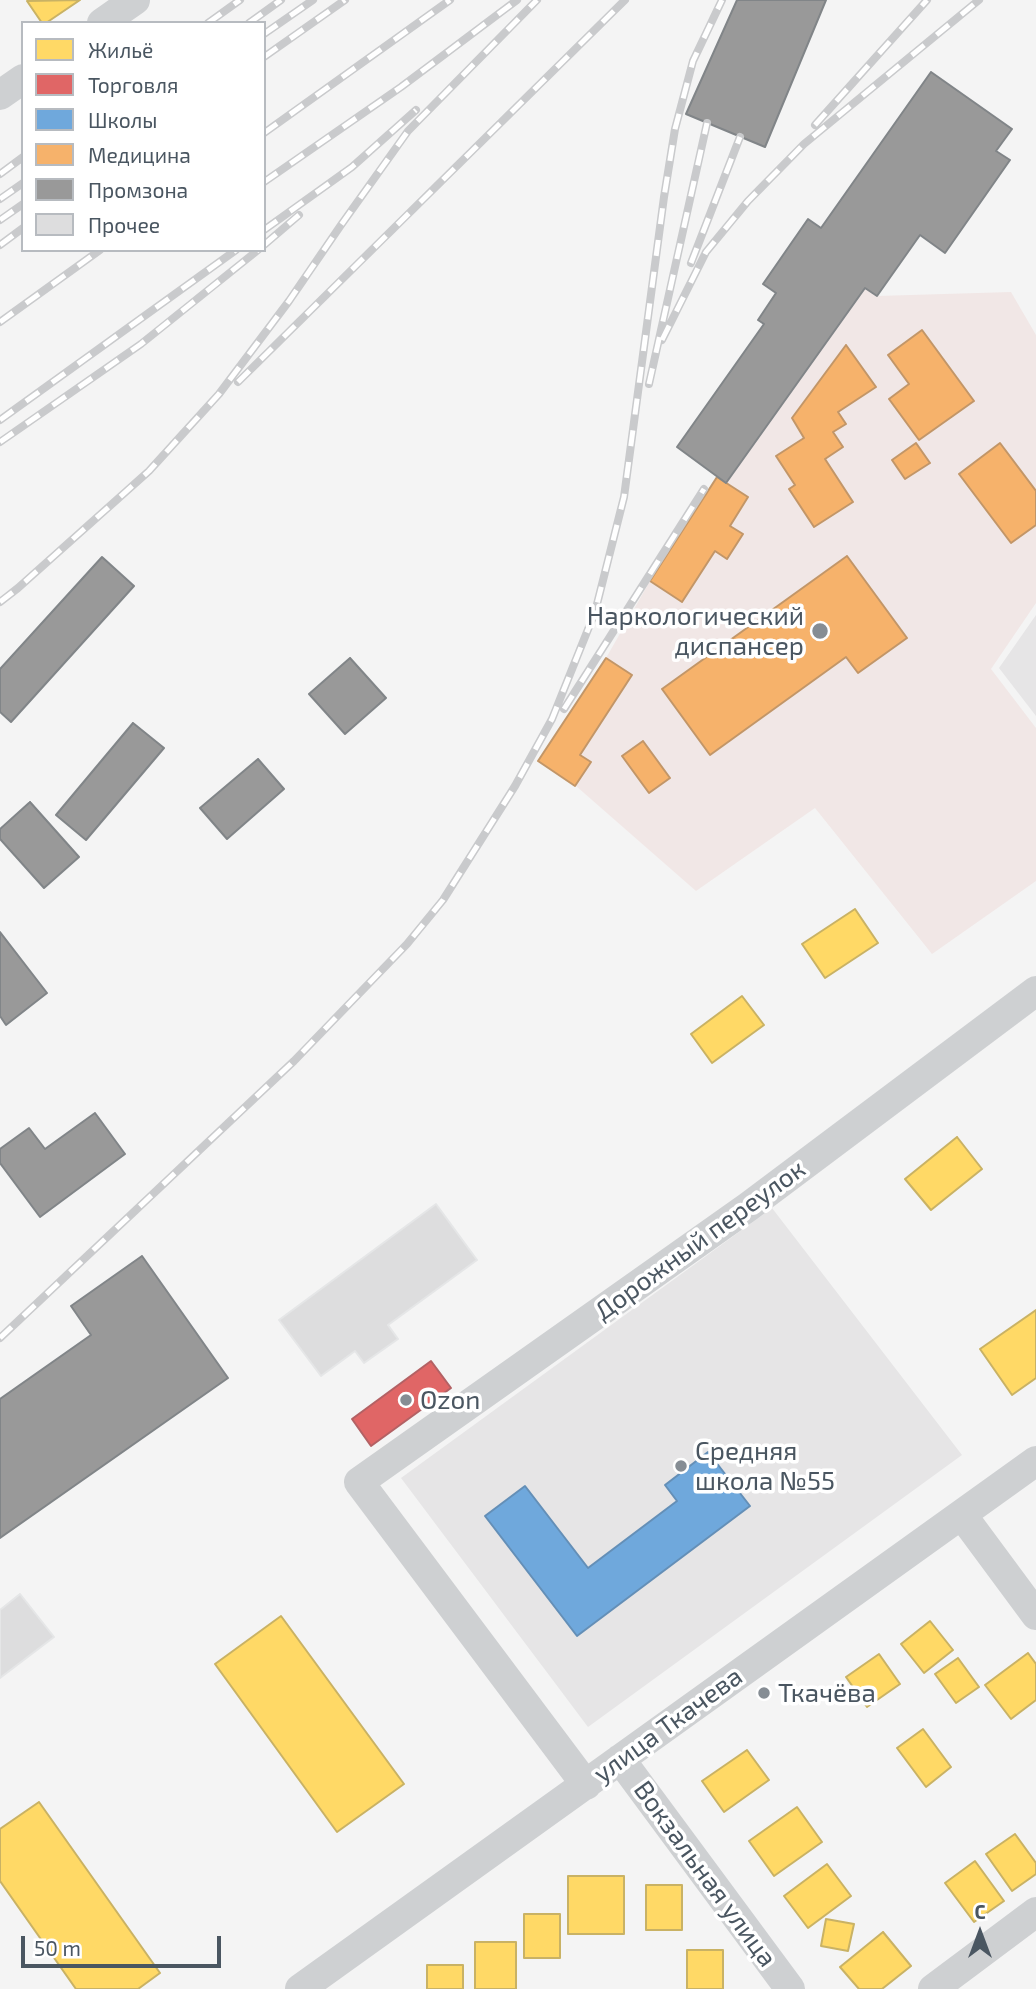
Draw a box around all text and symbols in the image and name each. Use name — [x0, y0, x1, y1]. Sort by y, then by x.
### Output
legend — [21, 21, 266, 252]
text: Жильё — [88, 37, 153, 62]
text: Торговля — [88, 72, 178, 97]
text: Школы — [88, 107, 157, 132]
text: Медицина — [88, 142, 191, 167]
text: Промзона — [88, 177, 188, 202]
text: Прочее — [88, 212, 160, 237]
place label: Наркологический диспансер — [587, 600, 804, 662]
marker: Наркологический диспансер — [810, 621, 830, 641]
street label: Дорожный переулок — [589, 1153, 811, 1327]
place label: Ozon — [420, 1384, 480, 1416]
marker: Ozon — [398, 1392, 414, 1408]
place label: Средняя школа №55 — [695, 1435, 835, 1496]
marker: Средняя школа №55 — [673, 1458, 689, 1474]
street label: улица Ткачева — [588, 1661, 748, 1789]
place label: Ткачёва — [778, 1677, 876, 1709]
marker: Ткачёва — [756, 1685, 772, 1701]
street label: Вокзальная улица — [627, 1775, 783, 1973]
north arrow — [945, 1898, 1015, 1968]
text: С — [974, 1900, 986, 1923]
scale bar — [24, 1923, 224, 1967]
text: 50 m — [34, 1935, 81, 1960]

